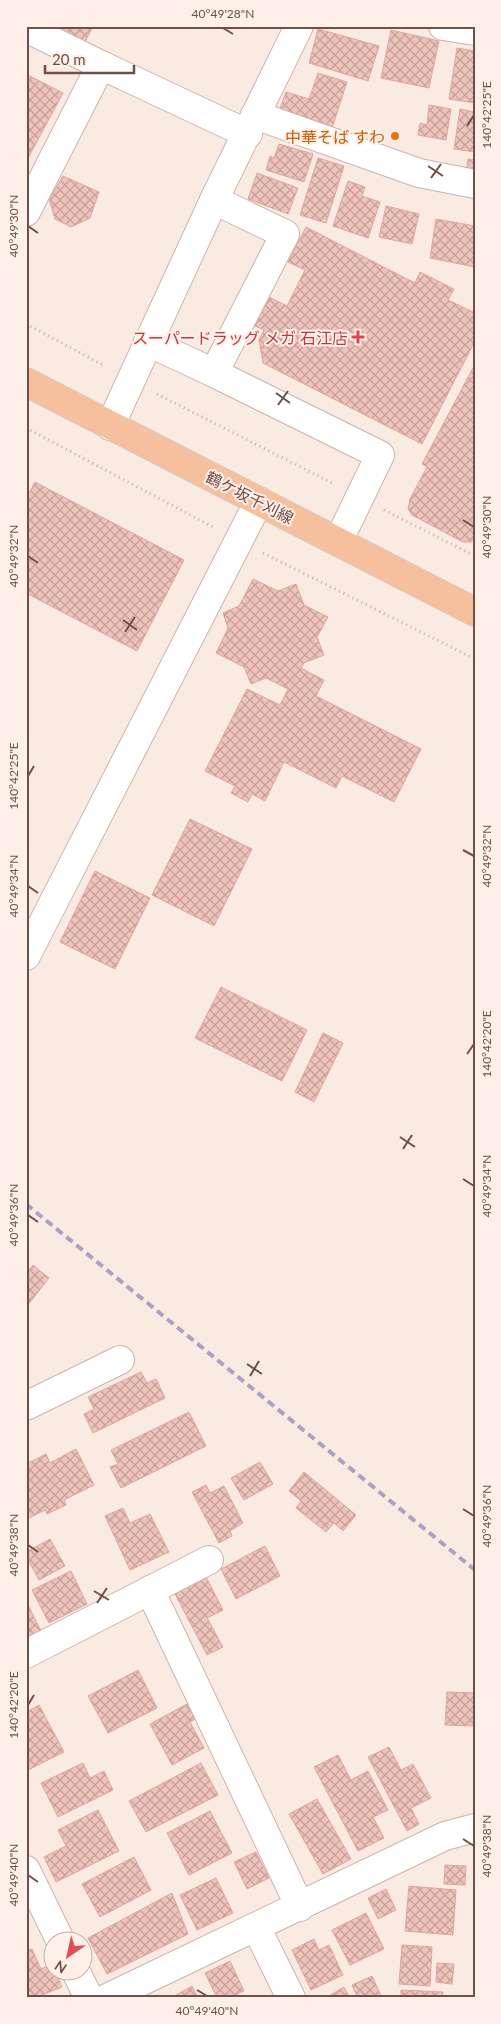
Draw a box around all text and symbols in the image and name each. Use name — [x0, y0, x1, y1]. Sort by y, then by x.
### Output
text: 40°49'28"N — [192, 6, 254, 21]
scale bar — [45, 42, 134, 74]
text: 20 m — [52, 50, 86, 68]
text: 140°42'25"E — [479, 81, 494, 149]
place label: 中華そば すわ — [285, 127, 385, 146]
marker: 中華そば すわ — [389, 130, 401, 142]
text: 40°49'30"N — [6, 195, 21, 257]
place label: スーパードラッグ メガ 石江店 — [132, 328, 348, 347]
marker: スーパードラッグ メガ 石江店 — [352, 331, 364, 343]
street label: 鶴ケ坂千刈線 — [203, 467, 297, 527]
text: 40°49'30"N — [479, 496, 494, 558]
text: 40°49'32"N — [6, 525, 21, 587]
text: 140°42'25"E — [6, 742, 21, 810]
text: 40°49'32"N — [479, 825, 494, 887]
text: 40°49'34"N — [6, 855, 21, 917]
text: 140°42'20"E — [479, 1010, 494, 1078]
text: 40°49'34"N — [479, 1155, 494, 1217]
text: 40°49'36"N — [6, 1184, 21, 1246]
text: 40°49'36"N — [479, 1485, 494, 1547]
text: 40°49'38"N — [6, 1514, 21, 1576]
text: 140°42'20"E — [6, 1671, 21, 1739]
text: 40°49'38"N — [479, 1815, 494, 1877]
text: 40°49'40"N — [6, 1844, 21, 1906]
north arrow — [42, 1932, 92, 1982]
text: N — [51, 1957, 70, 1977]
text: 40°49'40"N — [176, 2003, 238, 2018]

